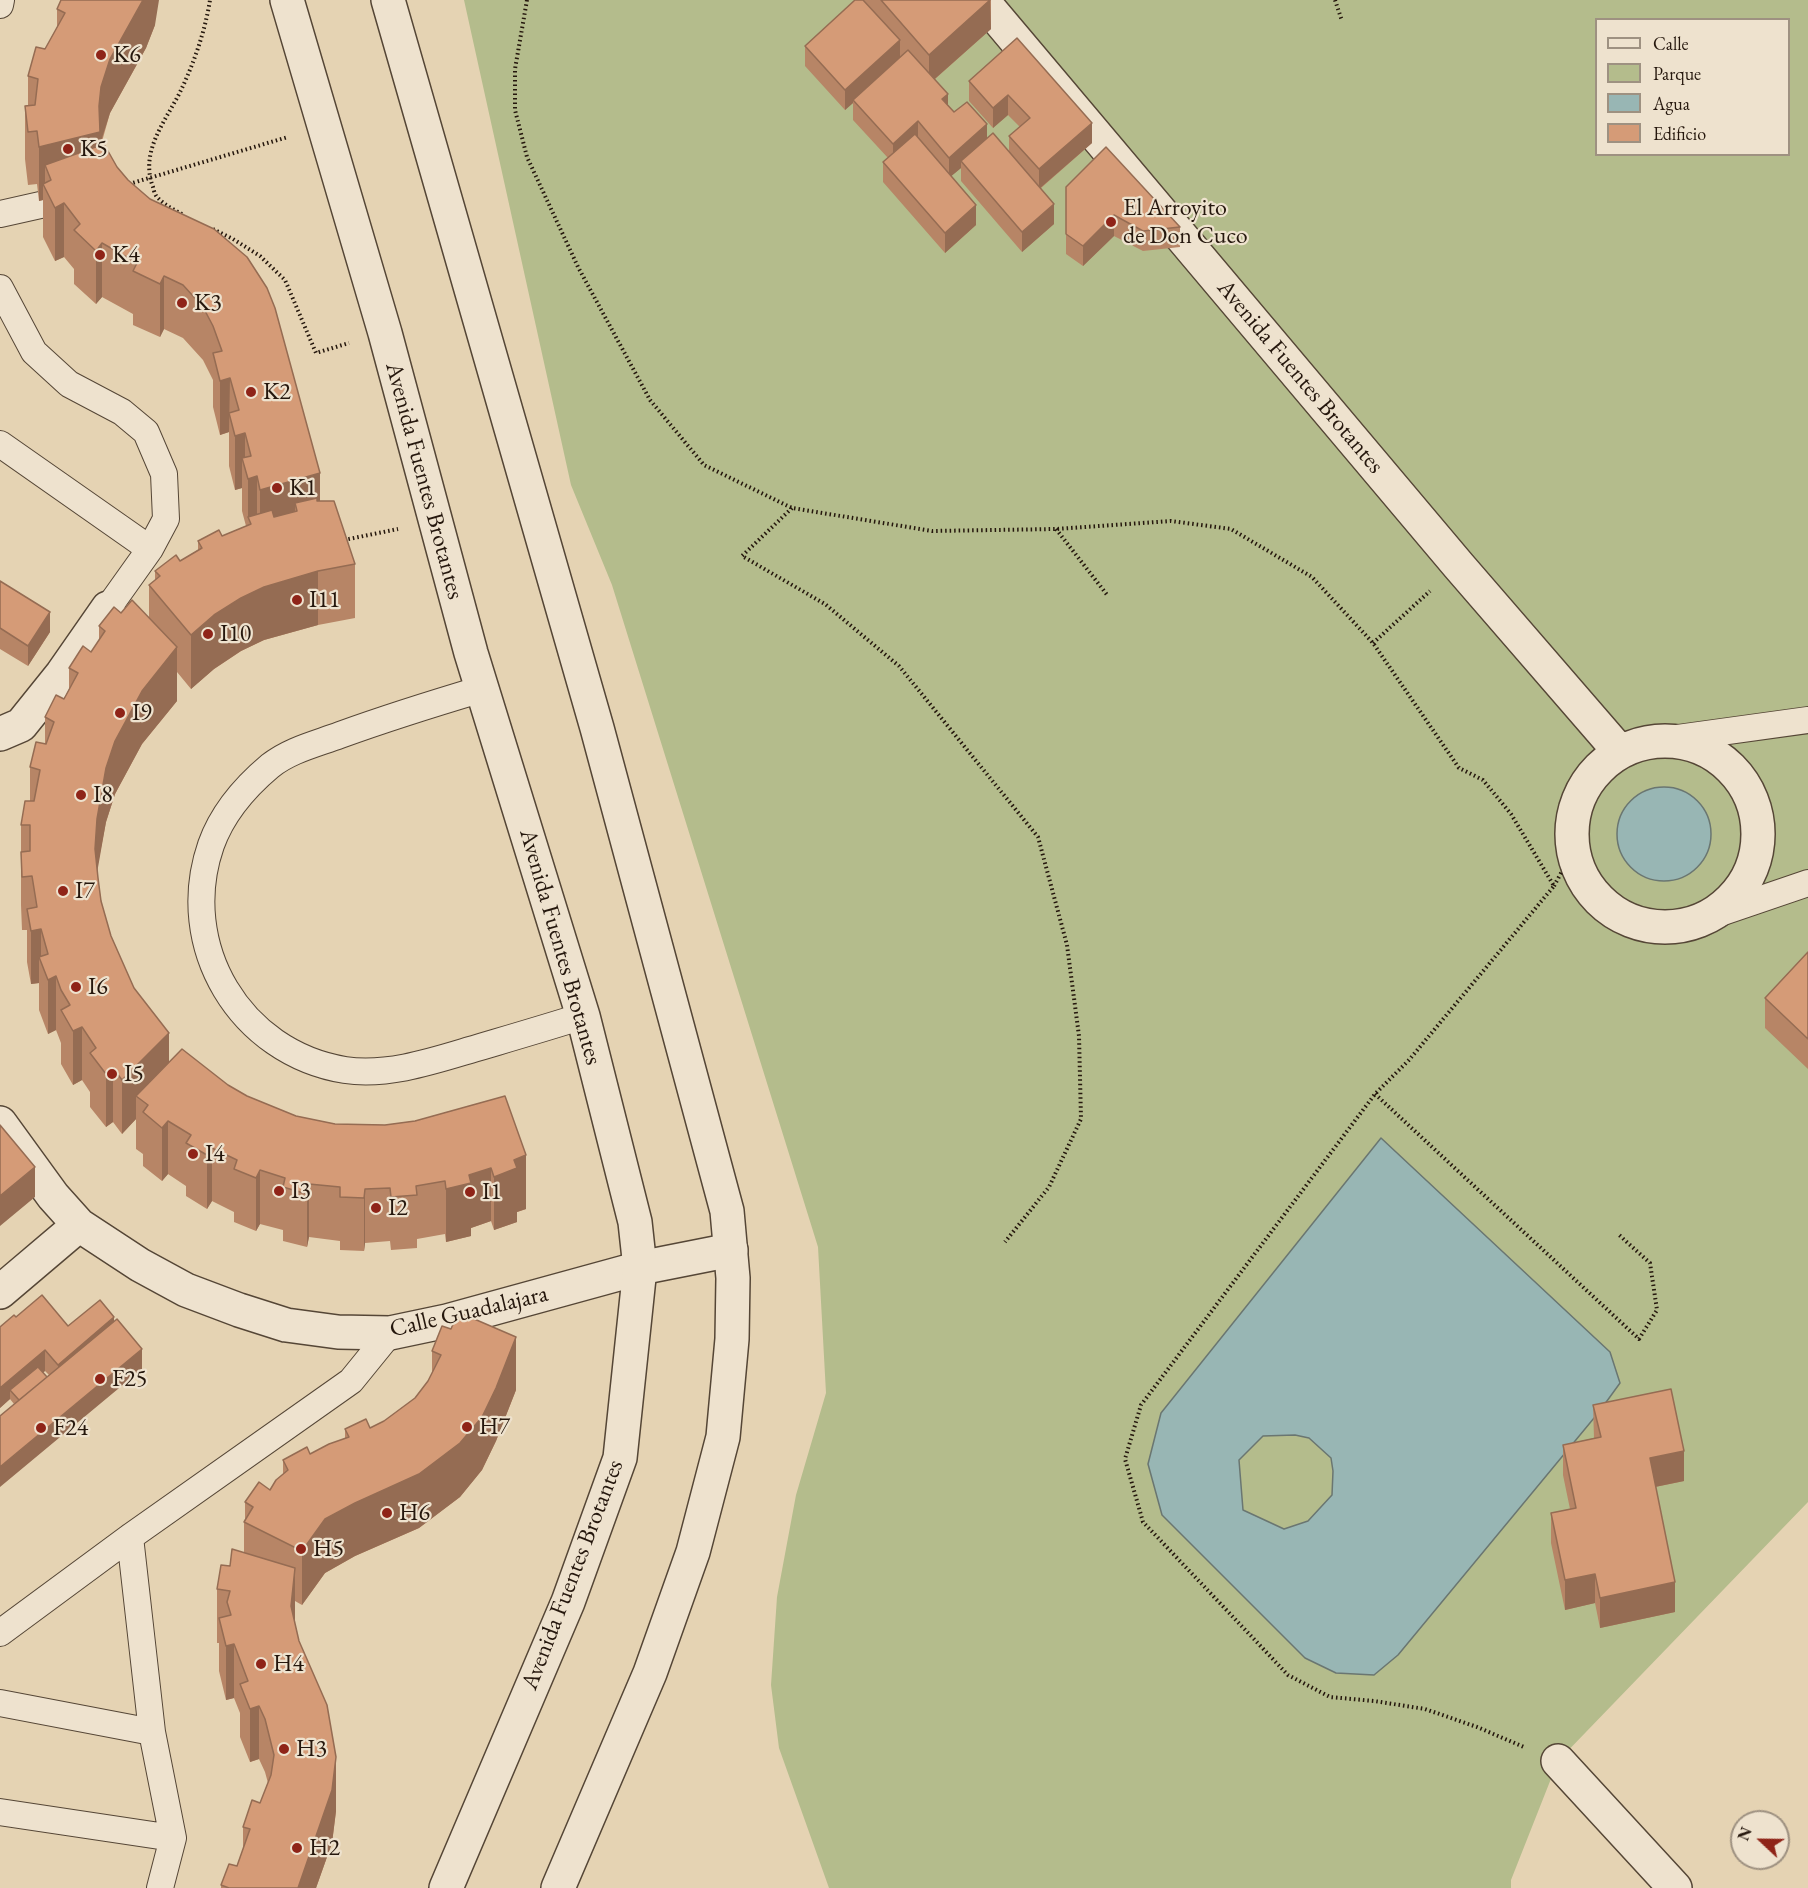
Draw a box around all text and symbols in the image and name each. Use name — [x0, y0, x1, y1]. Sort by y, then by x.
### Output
legend — [1595, 18, 1790, 156]
text: Calle — [1653, 32, 1689, 55]
place label: K6 — [113, 41, 141, 69]
marker: K6 — [94, 48, 108, 62]
text: Parque — [1653, 62, 1701, 85]
text: Agua — [1653, 92, 1690, 115]
text: Edificio — [1653, 122, 1706, 145]
place label: K5 — [80, 135, 108, 163]
marker: K5 — [61, 142, 75, 156]
place label: El Arroyito de Don Cuco — [1123, 194, 1248, 250]
marker: El Arroyito de Don Cuco — [1104, 215, 1118, 229]
place label: K4 — [112, 241, 140, 269]
marker: K4 — [93, 248, 107, 262]
street label: Avenida Fuentes Brotantes — [1211, 274, 1389, 480]
place label: K3 — [194, 289, 222, 317]
marker: K3 — [175, 296, 189, 310]
street label: Avenida Fuentes Brotantes — [379, 359, 469, 603]
place label: K2 — [263, 378, 291, 406]
marker: K2 — [244, 385, 258, 399]
place label: K1 — [289, 474, 317, 502]
marker: K1 — [270, 481, 284, 495]
place label: I11 — [309, 586, 340, 614]
marker: I11 — [290, 593, 304, 607]
place label: I10 — [220, 620, 251, 648]
marker: I10 — [201, 627, 215, 641]
place label: I9 — [132, 699, 152, 727]
marker: I9 — [113, 706, 127, 720]
place label: I8 — [93, 781, 113, 809]
marker: I8 — [74, 788, 88, 802]
street label: Avenida Fuentes Brotantes — [513, 826, 607, 1068]
place label: I7 — [75, 877, 95, 905]
marker: I7 — [56, 884, 70, 898]
place label: I6 — [88, 973, 108, 1001]
marker: I6 — [69, 980, 83, 994]
place label: I5 — [124, 1060, 144, 1088]
marker: I5 — [105, 1067, 119, 1081]
place label: I4 — [205, 1140, 225, 1168]
marker: I4 — [186, 1147, 200, 1161]
place label: I3 — [291, 1177, 311, 1205]
place label: I1 — [482, 1178, 502, 1206]
marker: I3 — [272, 1184, 286, 1198]
marker: I1 — [463, 1185, 477, 1199]
place label: I2 — [388, 1194, 408, 1222]
marker: I2 — [369, 1201, 383, 1215]
street label: Calle Guadalajara — [387, 1280, 551, 1344]
place label: F25 — [112, 1365, 147, 1393]
marker: F25 — [93, 1372, 107, 1386]
place label: H7 — [479, 1413, 510, 1441]
place label: F24 — [53, 1414, 88, 1442]
marker: H7 — [460, 1420, 474, 1434]
marker: F24 — [34, 1421, 48, 1435]
street label: Avenida Fuentes Brotantes — [516, 1456, 630, 1694]
place label: H6 — [399, 1499, 430, 1527]
marker: H6 — [380, 1506, 394, 1520]
place label: H5 — [313, 1535, 344, 1563]
marker: H5 — [294, 1542, 308, 1556]
place label: H4 — [273, 1650, 304, 1678]
marker: H4 — [254, 1657, 268, 1671]
place label: H3 — [296, 1735, 327, 1763]
marker: H3 — [277, 1742, 291, 1756]
north arrow — [1730, 1810, 1790, 1870]
text: N — [1733, 1824, 1757, 1844]
place label: H2 — [309, 1834, 340, 1862]
marker: H2 — [290, 1841, 304, 1855]

